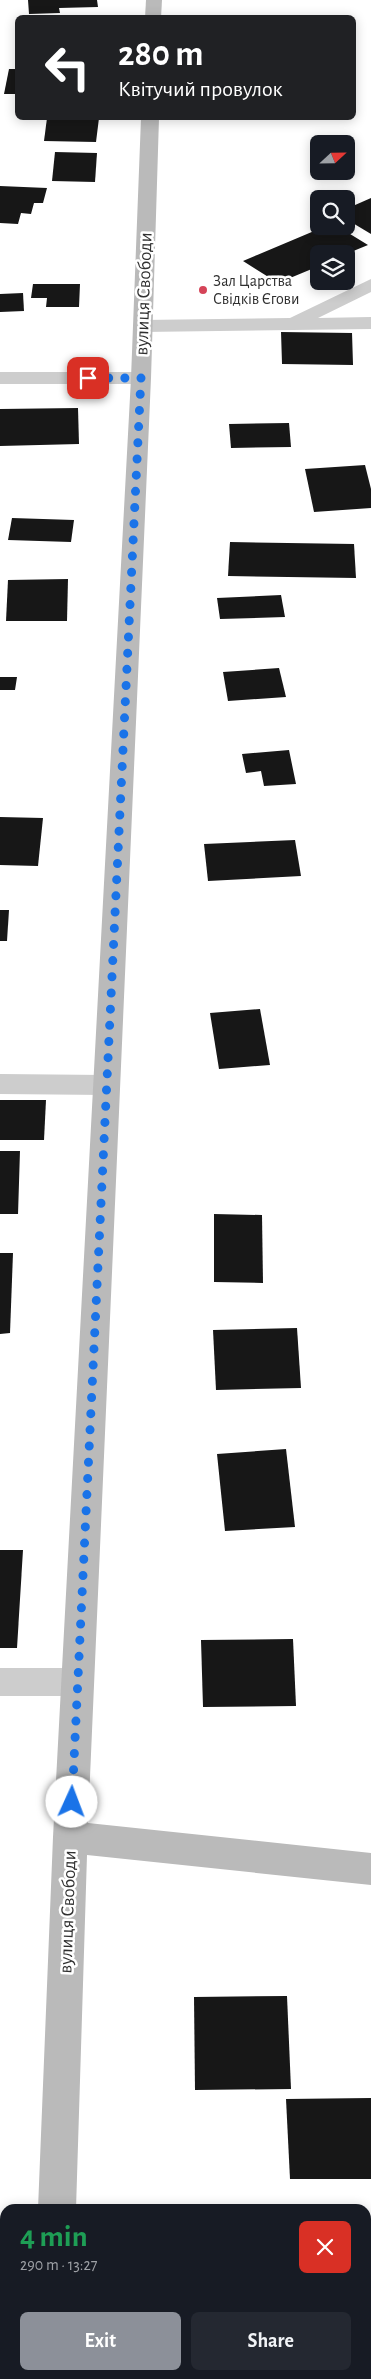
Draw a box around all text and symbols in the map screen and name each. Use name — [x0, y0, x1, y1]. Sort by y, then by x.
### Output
icon: left — [35, 35, 100, 100]
text: 280 m — [118, 37, 204, 72]
text: Квітучий провулок — [118, 78, 283, 100]
north arrow — [310, 135, 355, 180]
map controls — [310, 135, 355, 290]
button: search — [310, 190, 355, 235]
street label: вулиця Свободи — [132, 232, 156, 356]
button: layers — [310, 245, 355, 290]
place label: Зал Царства Свідків Єгови — [213, 273, 299, 307]
marker: Зал Царства Свідків Єгови — [197, 284, 209, 296]
pin — [67, 357, 109, 399]
icon: arrive — [74, 364, 102, 392]
position arrow — [45, 1775, 97, 1827]
street label: вулиця Свободи — [56, 1850, 80, 1974]
button: close — [299, 2221, 351, 2273]
text: 4 min — [20, 2222, 88, 2252]
text: 290 m · 13:27 — [20, 2257, 97, 2273]
button: Exit — [20, 2312, 181, 2370]
button: Share — [191, 2312, 351, 2370]

